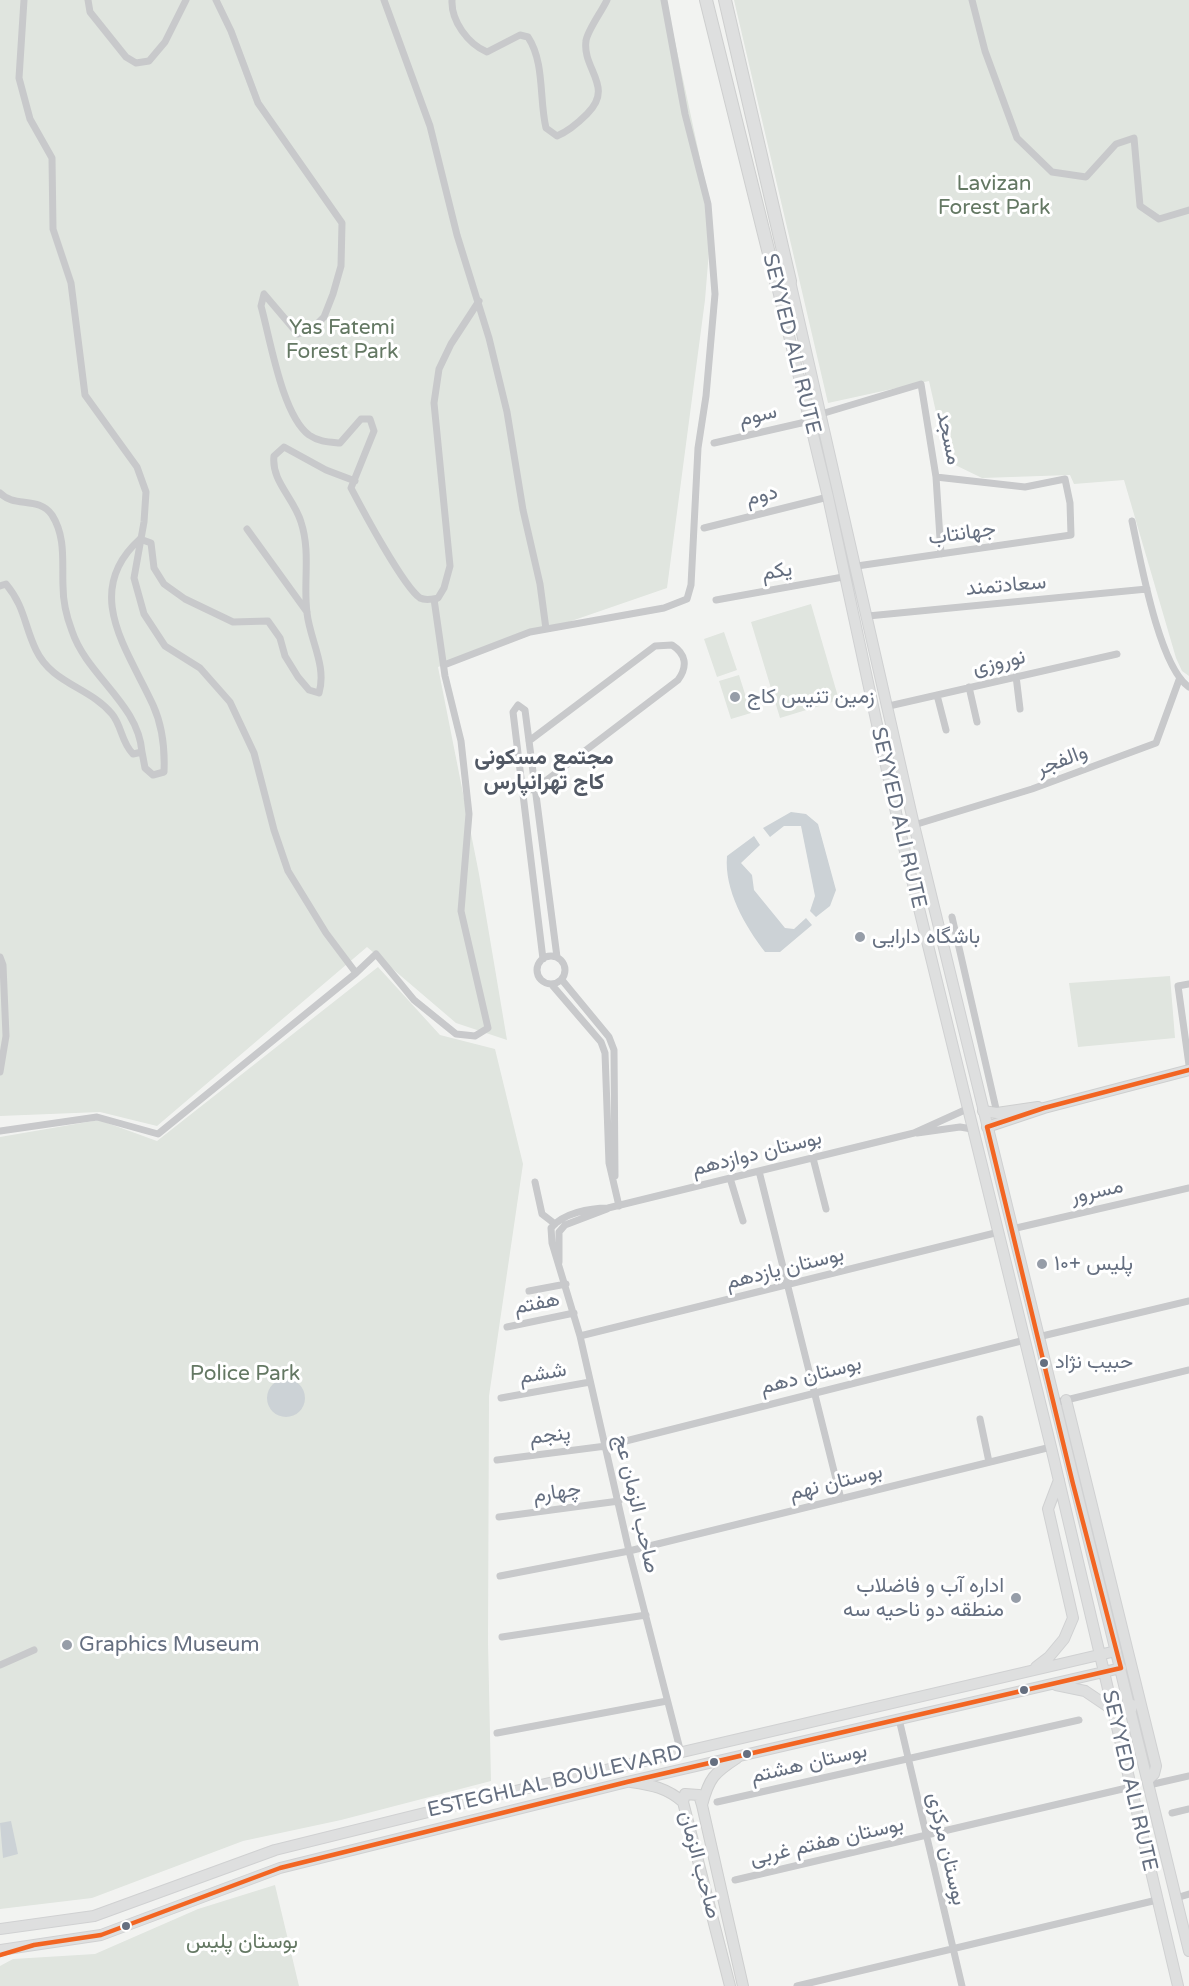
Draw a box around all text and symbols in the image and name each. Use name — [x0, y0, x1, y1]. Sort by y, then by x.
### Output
park label: Lavizan Forest Park — [938, 171, 1050, 221]
street label: SEYYED ALI RUTE — [756, 251, 826, 437]
park label: Yas Fatemi Forest Park — [286, 315, 398, 365]
street label: سوم — [736, 399, 780, 433]
street label: مسجد — [930, 409, 966, 467]
street label: دوم — [743, 480, 781, 512]
street label: جهانتاب — [927, 517, 997, 551]
street label: یکم — [760, 557, 794, 587]
street label: سعادتمند — [965, 570, 1047, 602]
street label: نوروزی — [970, 645, 1028, 681]
place label: زمین تنیس کاج — [747, 684, 875, 710]
marker: زمین تنیس کاج — [728, 690, 742, 704]
street label: SEYYED ALI RUTE — [865, 725, 931, 911]
street label: والفجر — [1033, 740, 1091, 782]
district label: مجتمع مسکونی کاج تهرانپارس — [474, 745, 614, 796]
place label: باشگاه دارایی — [872, 924, 980, 950]
marker: باشگاه دارایی — [853, 930, 867, 944]
street label: بوستان دوازدهم — [689, 1126, 825, 1182]
street label: مسرور — [1068, 1174, 1126, 1210]
street label: بوستان یازدهم — [723, 1242, 847, 1296]
place label: پلیس +۱۰ — [1054, 1251, 1133, 1277]
marker: پلیس +۱۰ — [1035, 1257, 1049, 1271]
street label: هفتم — [512, 1287, 562, 1321]
street label: بوستان دهم — [758, 1351, 864, 1401]
place label: حبیب نژاد — [1055, 1351, 1133, 1375]
street label: ششم — [517, 1357, 569, 1391]
marker: حبیب نژاد — [1038, 1357, 1050, 1369]
park label: Police Park — [190, 1361, 300, 1387]
street label: پنجم — [528, 1421, 572, 1451]
street label: صاحب الزمان عج — [608, 1432, 664, 1576]
street label: بوستان نهم — [787, 1459, 885, 1507]
street label: چهارم — [531, 1477, 583, 1509]
place label: اداره آب و فاضلاب منطقه دو ناحیه سه — [843, 1573, 1004, 1623]
marker: اداره آب و فاضلاب منطقه دو ناحیه سه — [1009, 1591, 1023, 1605]
place label: Graphics Museum — [79, 1632, 260, 1658]
marker: Graphics Museum — [60, 1638, 74, 1652]
unlabelled marker — [1018, 1684, 1030, 1696]
street label: SEYYED ALI RUTE — [1096, 1688, 1162, 1874]
street label: بوستان هشتم — [748, 1738, 870, 1790]
street label: ESTEGHLAL BOULEVARD — [425, 1740, 685, 1824]
unlabelled marker — [741, 1748, 753, 1760]
unlabelled marker — [708, 1756, 720, 1768]
street label: بوستان مرکزی — [921, 1790, 971, 1908]
street label: صاحب الزمان — [673, 1808, 725, 1922]
street label: بوستان هفتم غربی — [748, 1812, 906, 1872]
unlabelled marker — [120, 1920, 132, 1932]
park label: بوستان پلیس — [186, 1929, 298, 1955]

